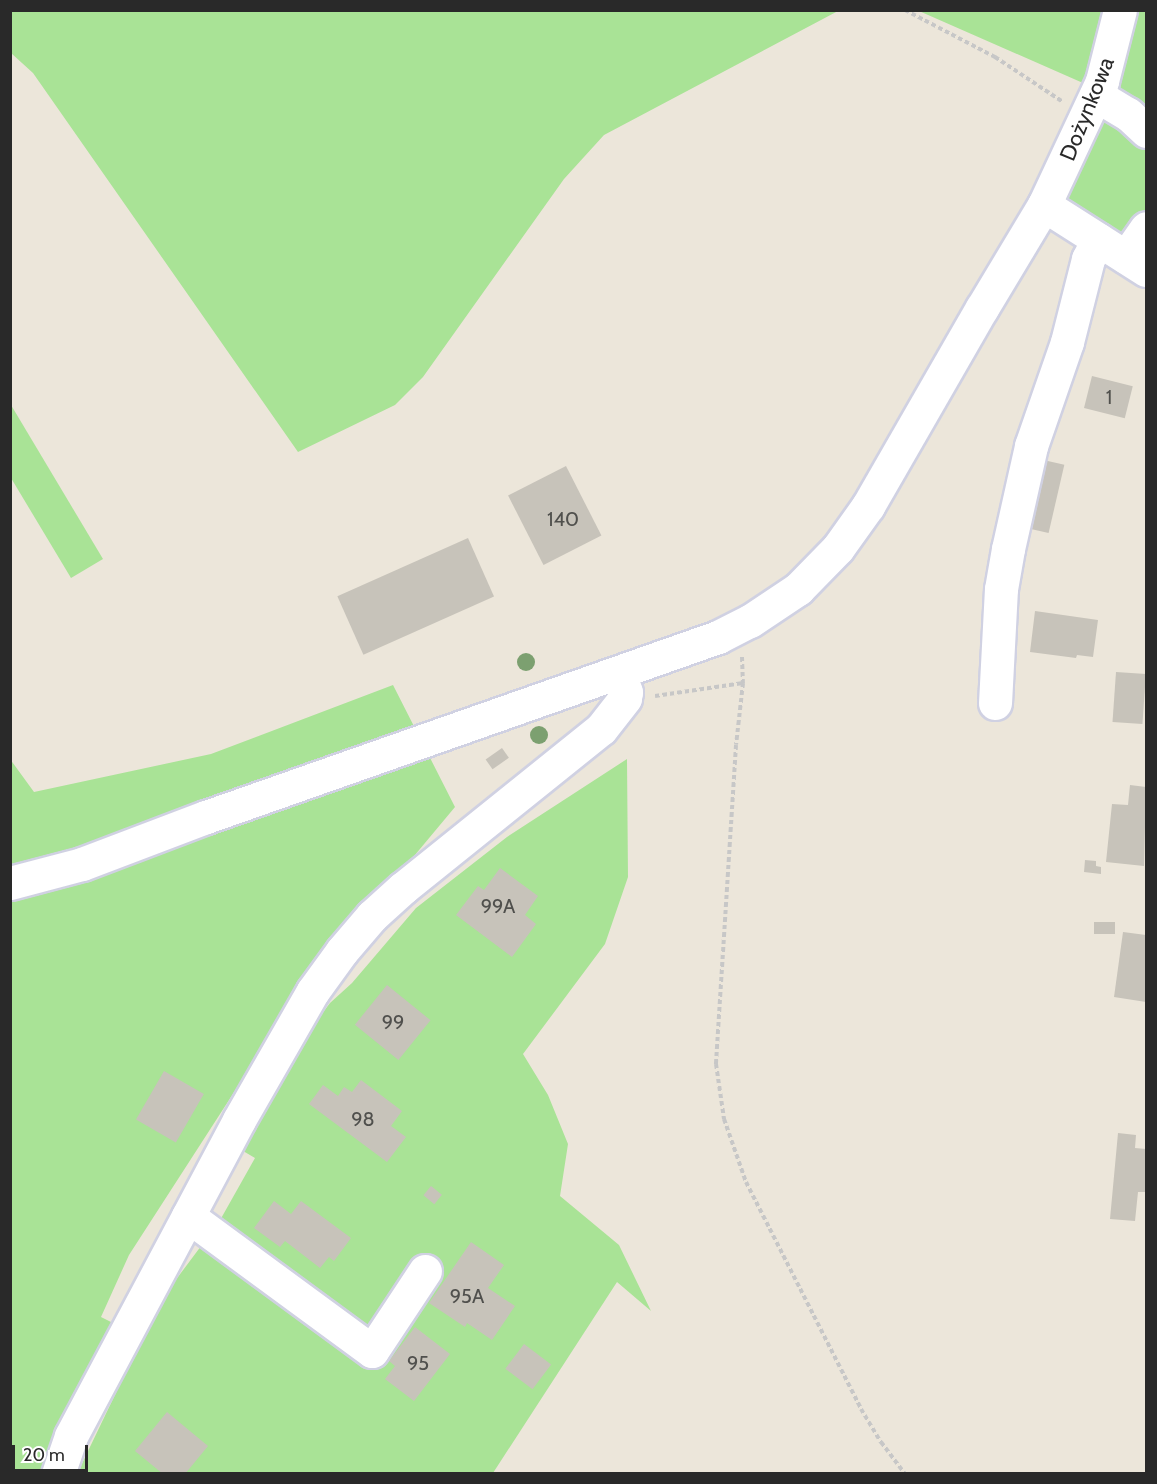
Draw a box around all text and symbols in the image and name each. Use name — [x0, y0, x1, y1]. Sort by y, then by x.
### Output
street label: Dożynkowa — [1054, 53, 1120, 165]
house number: 1 — [1106, 385, 1112, 409]
house number: 140 — [547, 507, 579, 531]
house number: 99A — [481, 894, 515, 918]
house number: 99 — [382, 1010, 404, 1034]
house number: 98 — [351, 1107, 375, 1131]
house number: 95A — [450, 1284, 484, 1308]
house number: 95 — [407, 1351, 429, 1375]
scale bar — [15, 1433, 92, 1471]
text: 20 m — [23, 1444, 65, 1466]

